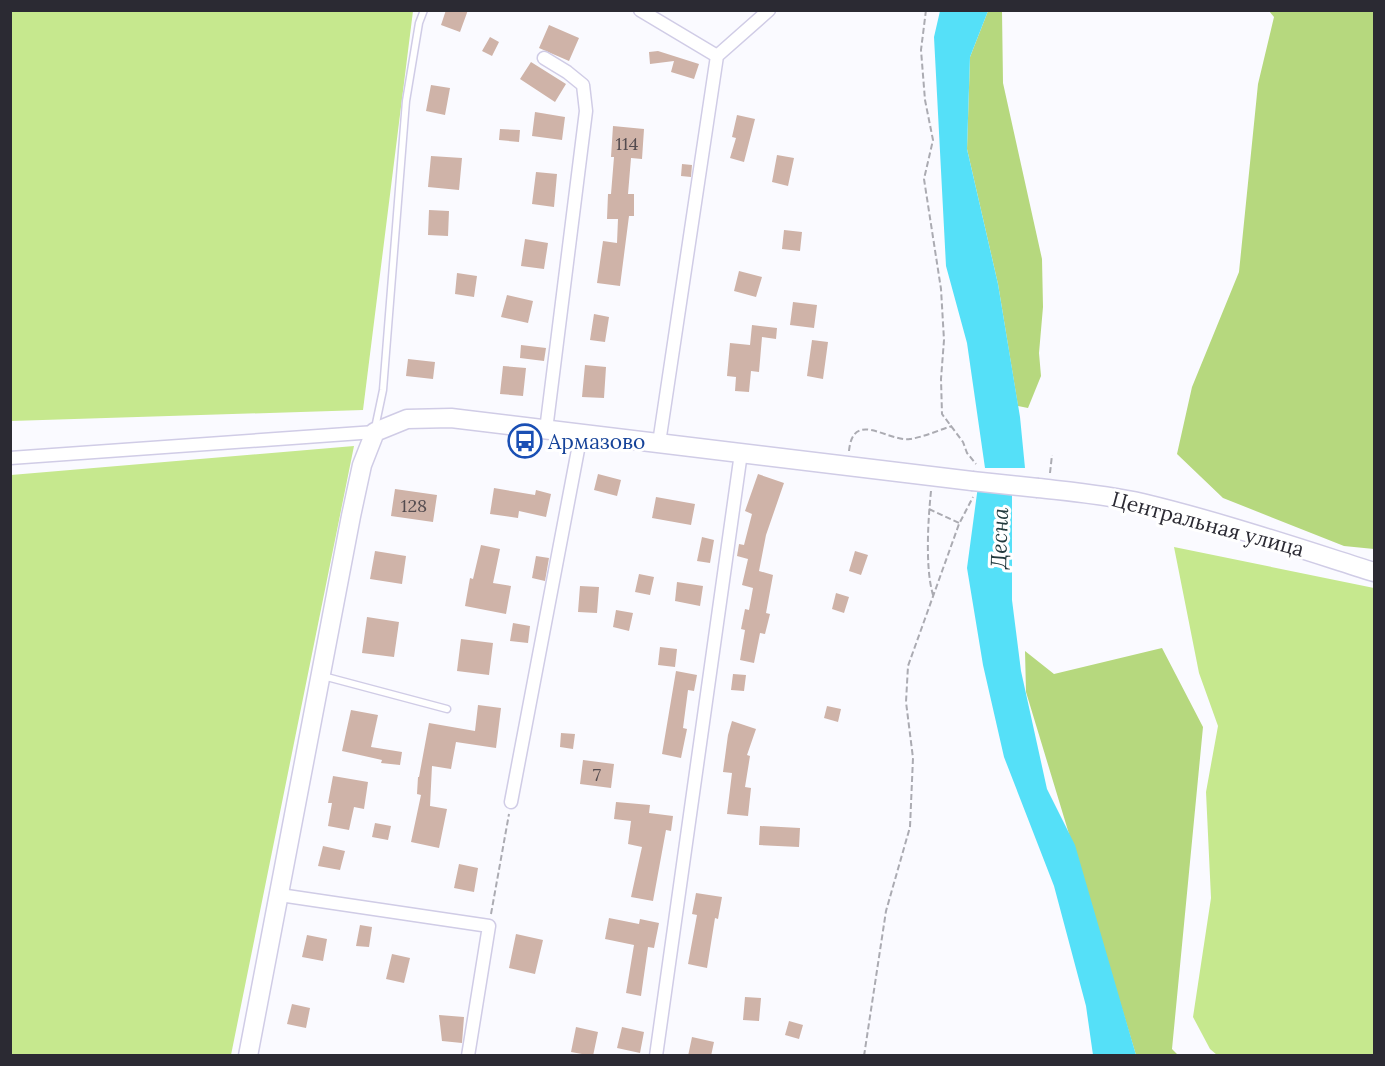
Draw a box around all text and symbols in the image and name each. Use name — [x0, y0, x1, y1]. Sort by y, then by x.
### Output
house number: 114 — [616, 132, 639, 155]
bus stop icon: Армазово — [507, 423, 543, 459]
place label: Армазово — [547, 428, 645, 455]
street label: Центральная улица — [1109, 485, 1307, 563]
house number: 128 — [401, 494, 427, 517]
water label: Десна — [984, 506, 1014, 570]
house number: 7 — [593, 763, 601, 786]

